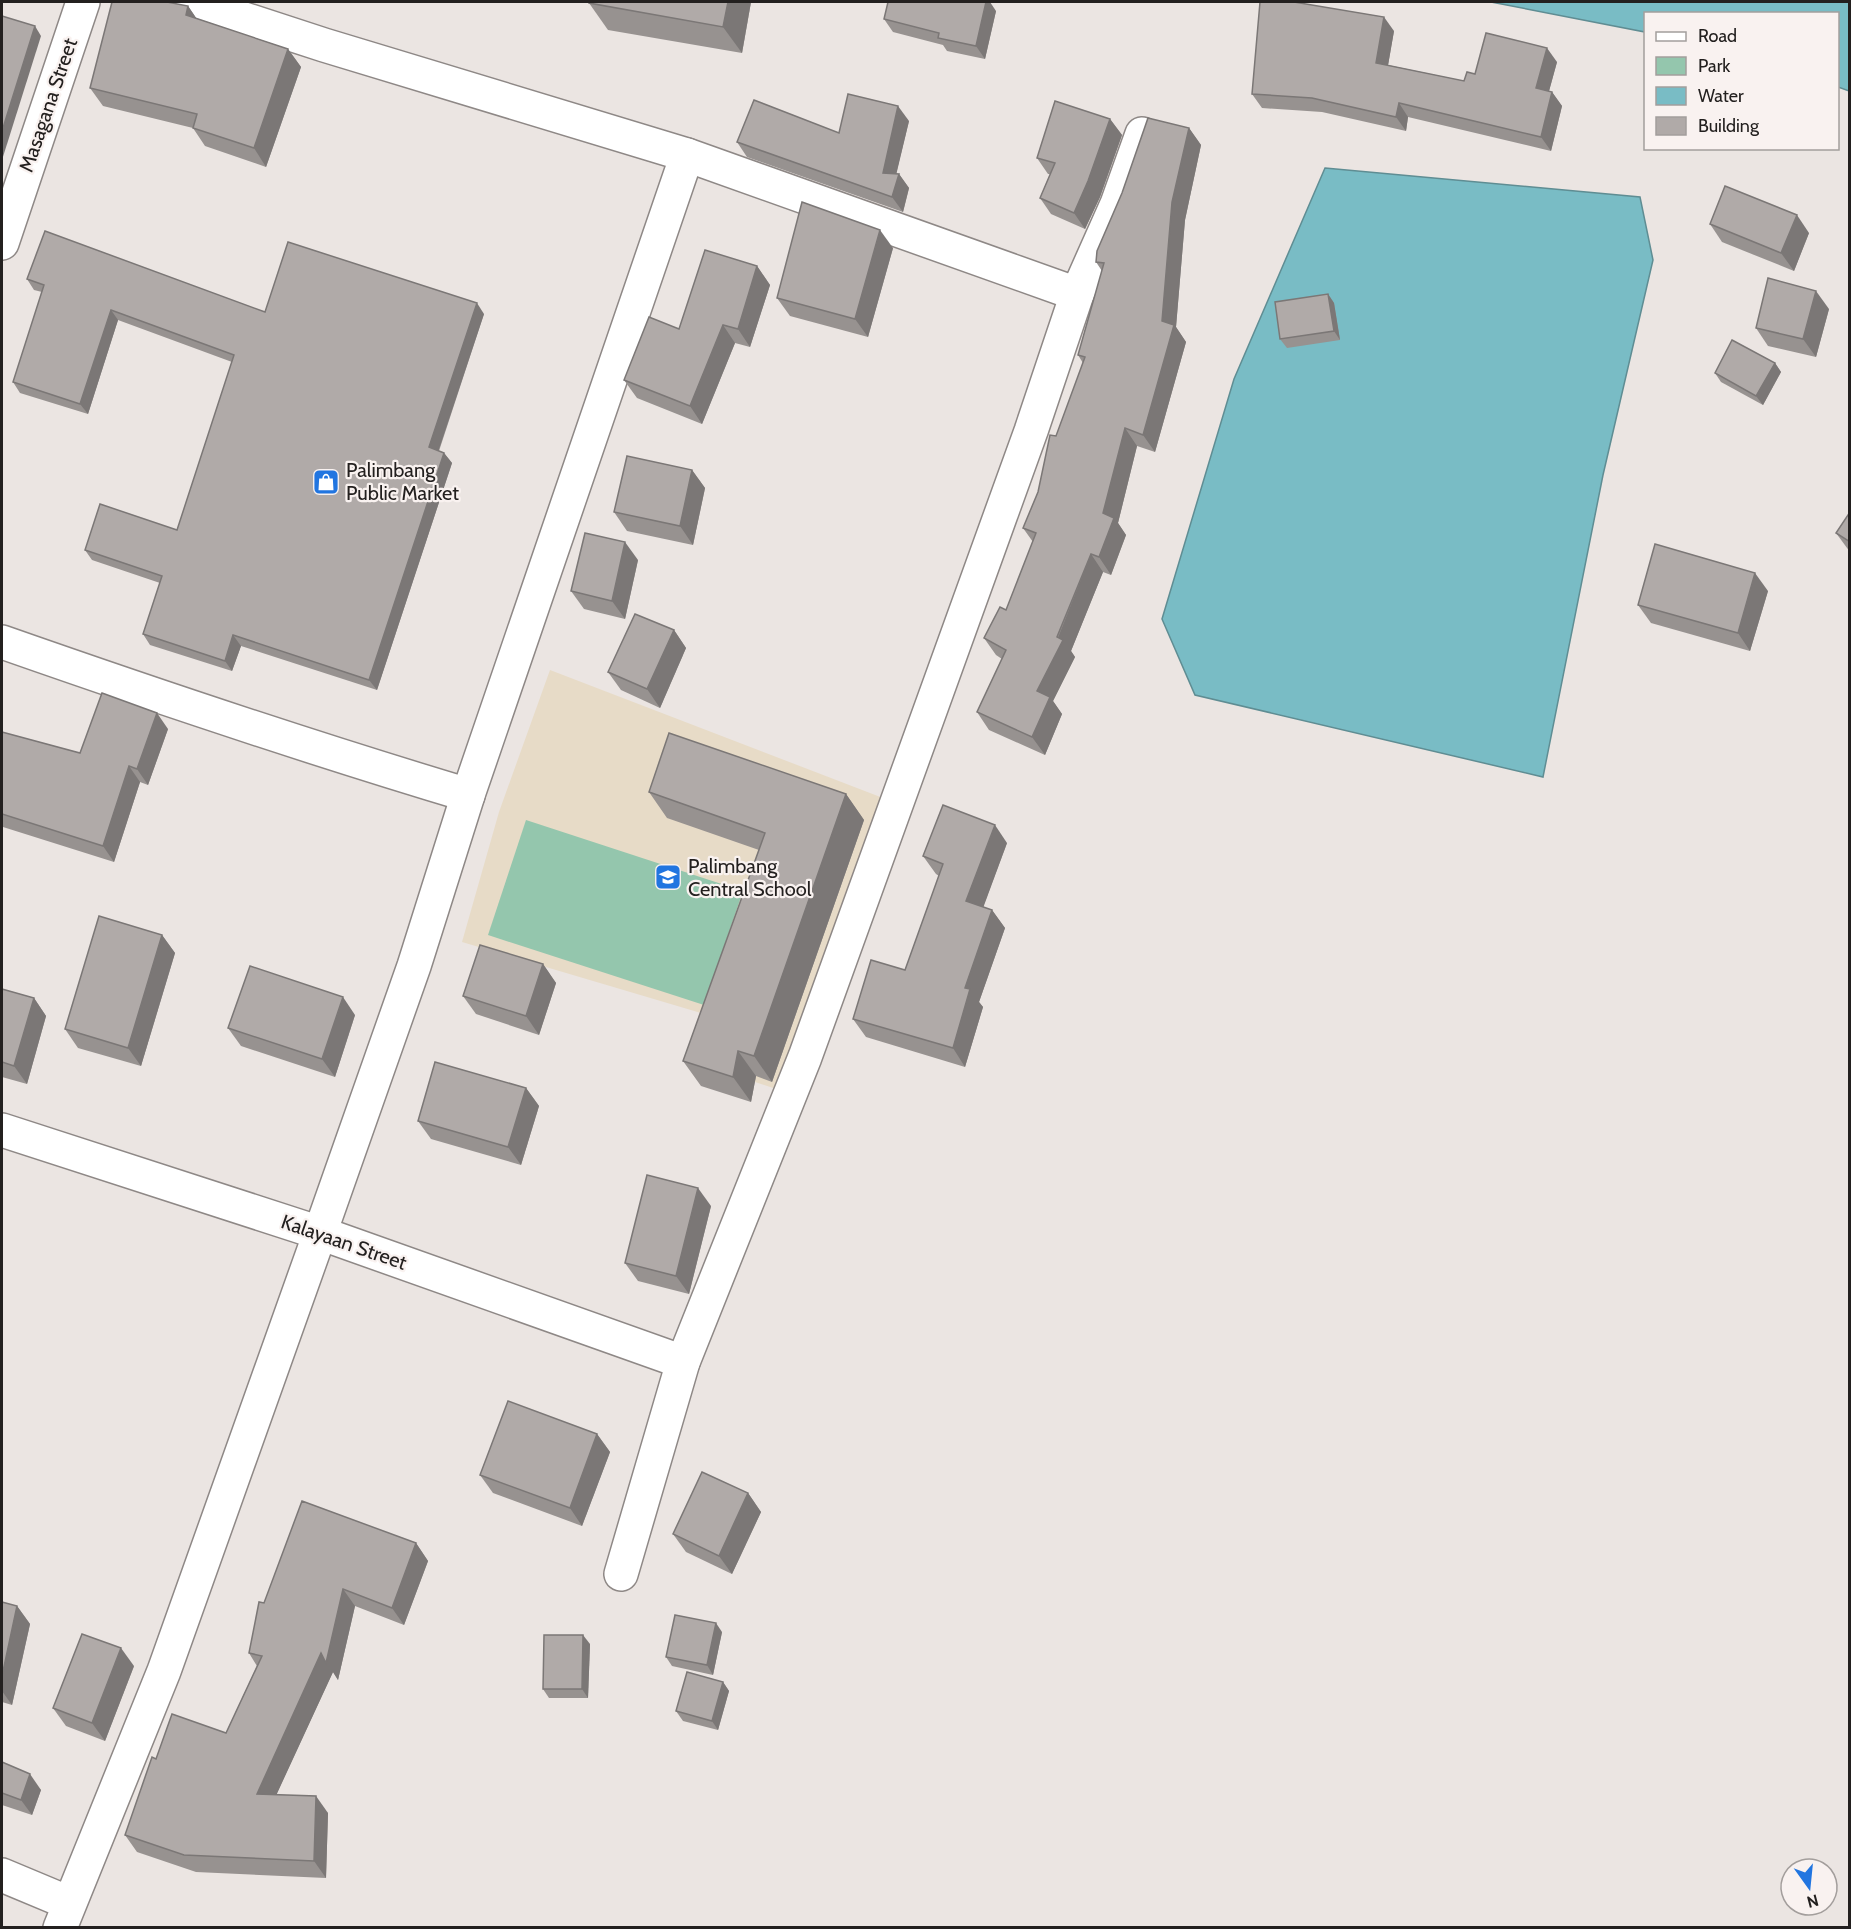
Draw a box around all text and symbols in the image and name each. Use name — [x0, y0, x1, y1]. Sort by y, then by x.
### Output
legend — [1644, 12, 1839, 150]
text: Road — [1698, 25, 1737, 47]
street label: Masagana Street — [14, 35, 82, 175]
text: Park — [1698, 55, 1731, 77]
text: Water — [1698, 85, 1744, 107]
text: Building — [1698, 115, 1760, 137]
place label: Palimbang Public Market — [346, 458, 459, 505]
shop icon: Palimbang Public Market — [311, 467, 341, 497]
place label: Palimbang Central School — [688, 854, 812, 901]
school or university icon: Palimbang Central School — [653, 862, 683, 892]
street label: Kalayaan Street — [278, 1209, 410, 1275]
north arrow — [1779, 1857, 1839, 1917]
text: N — [1805, 1890, 1821, 1912]

